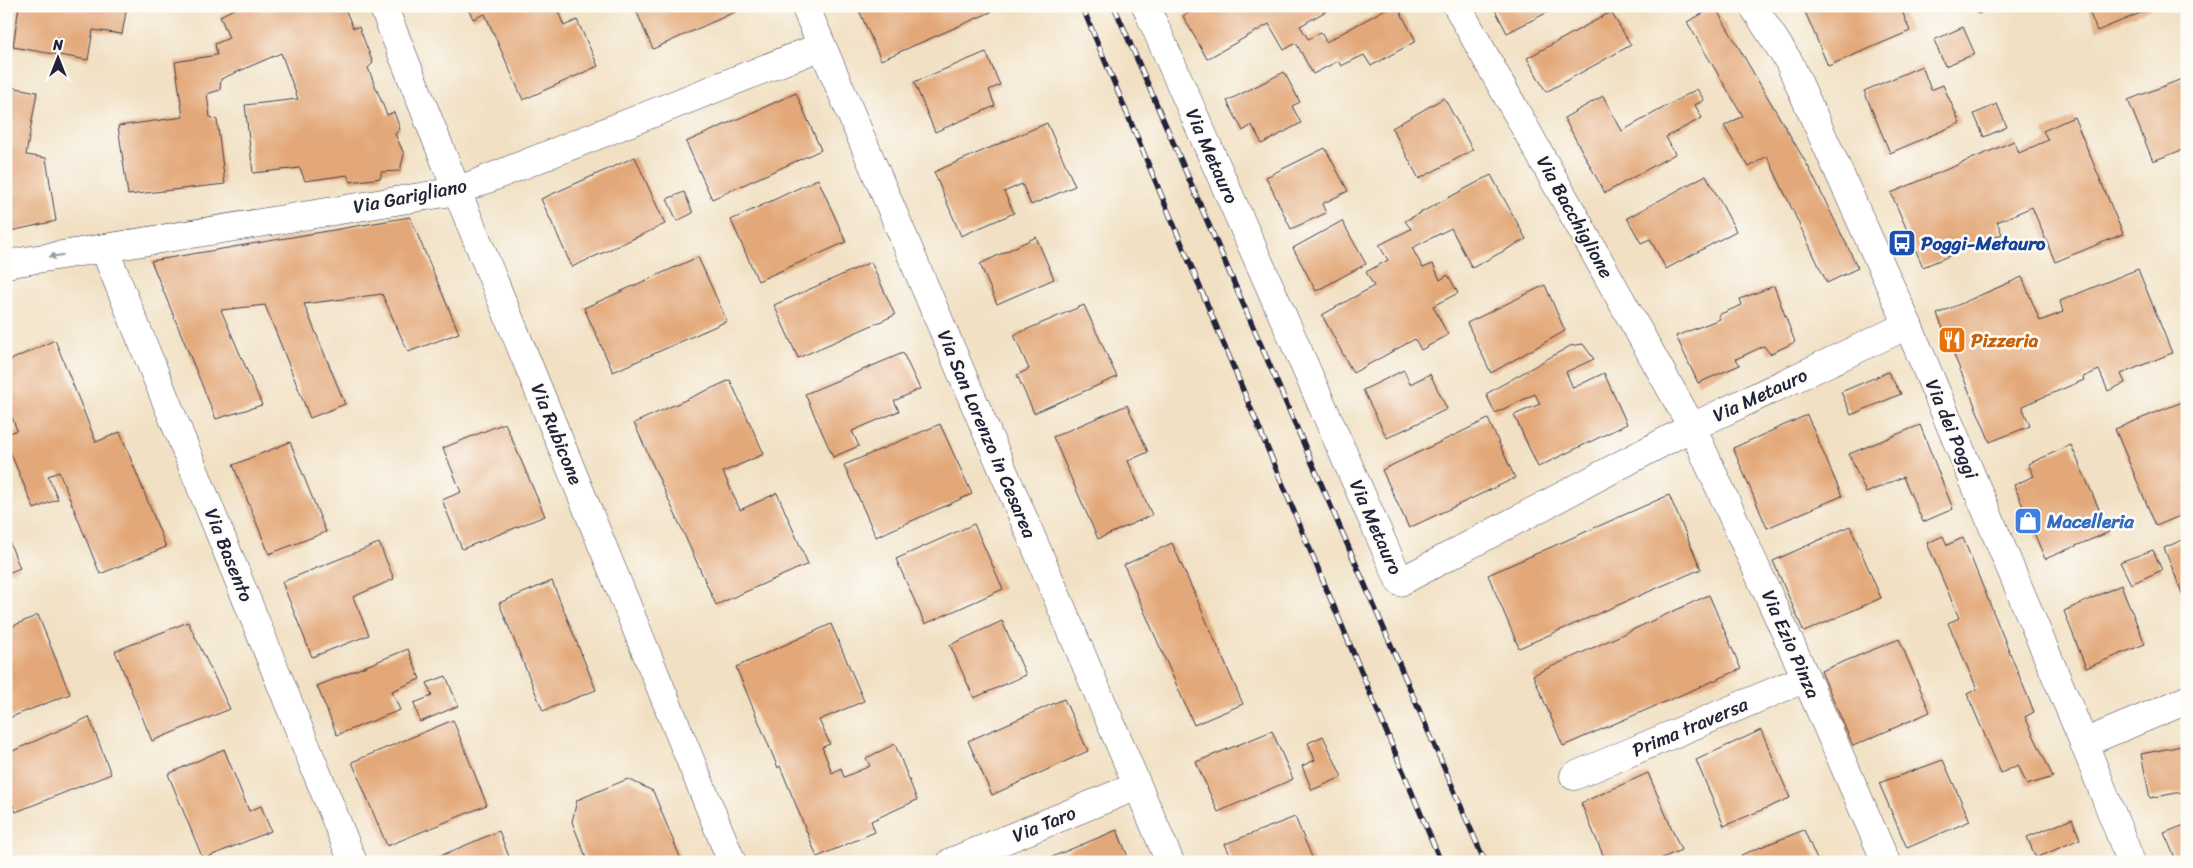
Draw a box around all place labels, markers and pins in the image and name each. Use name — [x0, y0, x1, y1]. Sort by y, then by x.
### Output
place label: Poggi-Metauro — [1921, 227, 2046, 260]
bus stop icon: Poggi-Metauro — [1887, 228, 1917, 258]
place label: Pizzeria — [1971, 324, 2039, 357]
restaurant icon: Pizzeria — [1937, 325, 1967, 355]
place label: Macelleria — [2046, 505, 2134, 538]
shop icon: Macelleria — [2013, 506, 2043, 536]

